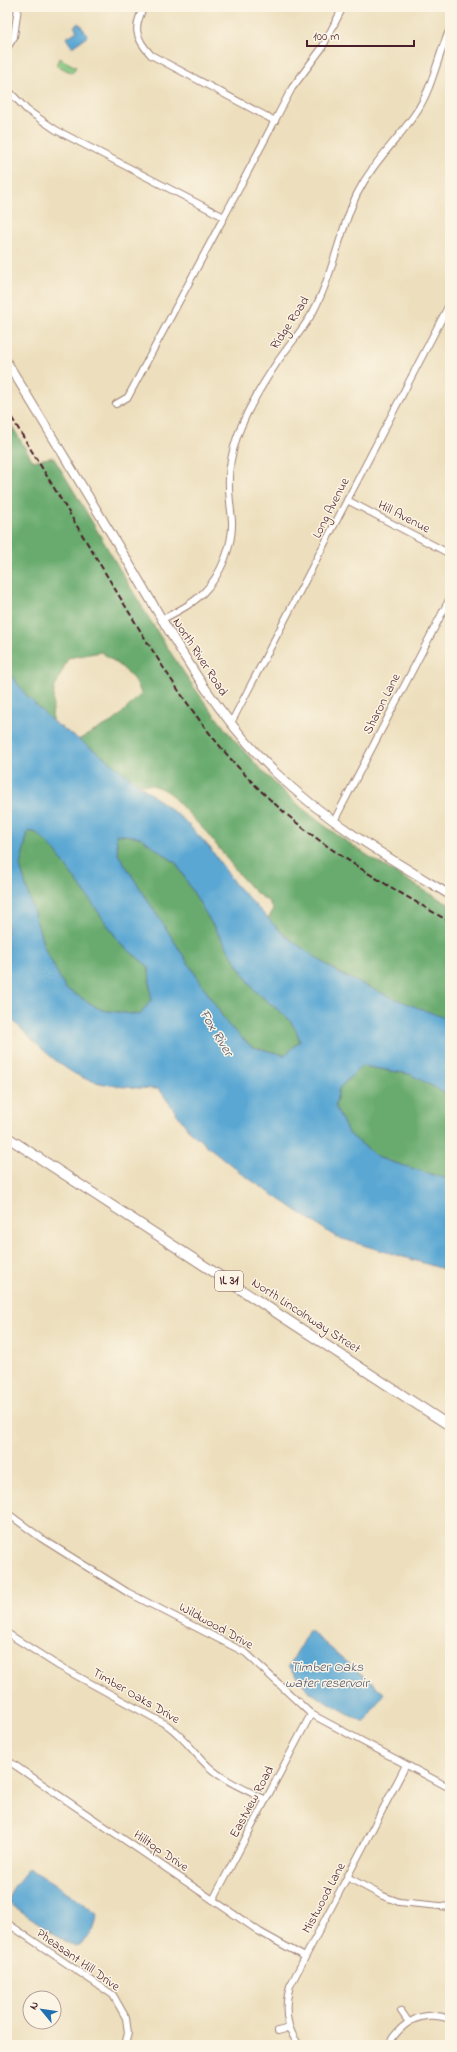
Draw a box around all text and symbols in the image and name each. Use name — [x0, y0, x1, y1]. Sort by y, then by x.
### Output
scale bar — [307, 22, 414, 48]
text: 100 m — [313, 28, 340, 46]
street label: Ridge Road — [266, 292, 316, 354]
street label: Long Avenue — [308, 474, 355, 542]
street label: Hill Avenue — [375, 496, 434, 538]
street label: North River Road — [168, 614, 233, 700]
street label: Sharon Lane — [359, 670, 406, 738]
water label: Fox River — [194, 1005, 239, 1062]
road number: IL 31 — [215, 1271, 243, 1291]
street label: North Lincolnway Street — [247, 1274, 365, 1360]
street label: Wildwood Drive — [175, 1598, 257, 1654]
water label: Timber Oaks water reservoir — [285, 1657, 370, 1694]
street label: Timber Oaks Drive — [89, 1663, 183, 1729]
street label: Eastview Road — [225, 1762, 279, 1841]
street label: Hilltop Drive — [130, 1826, 193, 1877]
street label: Mistwood Lane — [297, 1859, 351, 1937]
street label: Pheasant Hill Drive — [32, 1924, 124, 1996]
north arrow — [22, 1990, 62, 2030]
text: N — [25, 1999, 43, 2013]

